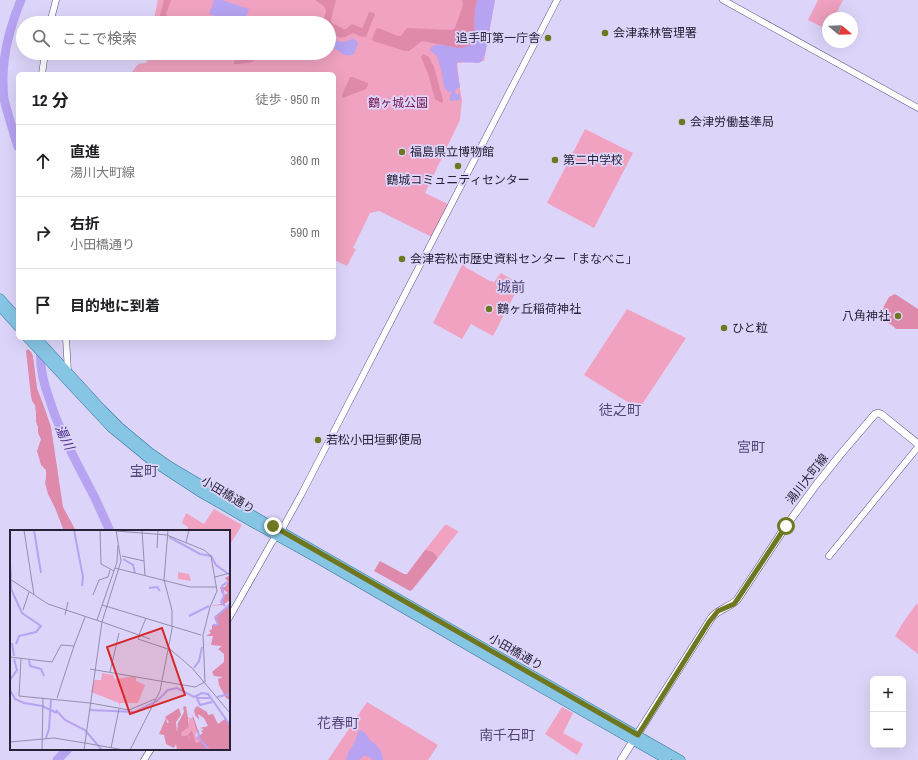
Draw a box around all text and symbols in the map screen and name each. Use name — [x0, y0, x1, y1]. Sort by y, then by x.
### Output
north arrow — [822, 12, 858, 48]
search box — [16, 16, 336, 60]
place label: 会津森林管理署 — [613, 25, 697, 41]
icon: search — [30, 27, 52, 49]
text: ここで検索 — [62, 28, 137, 49]
marker: 会津森林管理署 — [600, 28, 610, 38]
place label: 追手町第一庁舎 — [456, 30, 540, 46]
marker: 追手町第一庁舎 — [543, 33, 553, 43]
text: 12 分 — [32, 88, 68, 111]
text: 徒歩 · 950 m — [255, 91, 320, 108]
park label: 鶴ヶ城公園 — [368, 95, 428, 111]
place label: 会津労働基準局 — [690, 114, 774, 130]
marker: 会津労働基準局 — [677, 117, 687, 127]
text: 直進 — [70, 141, 100, 162]
place label: 福島県立博物館 — [410, 144, 494, 160]
marker: 福島県立博物館 — [397, 147, 407, 157]
icon: ahead — [32, 150, 54, 172]
text: 360 m — [290, 152, 320, 169]
place label: 第二中学校 — [563, 152, 623, 168]
marker: 第二中学校 — [550, 155, 560, 165]
marker: 鶴城コミュニティセンター — [453, 161, 463, 171]
text: 湯川大町線 — [70, 164, 135, 181]
place label: 鶴城コミュニティセンター — [386, 172, 530, 188]
text: 右折 — [70, 213, 100, 234]
icon: right — [32, 222, 54, 244]
text: 590 m — [290, 224, 320, 241]
text: 小田橋通り — [70, 236, 135, 253]
place label: 会津若松市歴史資料センター「まなべこ」 — [410, 251, 638, 267]
marker: 会津若松市歴史資料センター「まなべこ」 — [397, 254, 407, 264]
district label: 城前 — [497, 278, 525, 296]
icon: arrive — [32, 294, 54, 316]
text: 目的地に到着 — [70, 295, 160, 316]
place label: 鶴ヶ丘稲荷神社 — [497, 301, 581, 317]
marker: 鶴ヶ丘稲荷神社 — [484, 304, 494, 314]
place label: 八角神社 — [842, 308, 890, 324]
marker: 八角神社 — [893, 311, 903, 321]
place label: ひと粒 — [732, 320, 768, 336]
marker: ひと粒 — [719, 323, 729, 333]
district label: 徒之町 — [599, 401, 641, 419]
water label: 湯川 — [51, 422, 79, 454]
place label: 若松小田垣郵便局 — [326, 432, 422, 448]
marker: 若松小田垣郵便局 — [313, 435, 323, 445]
district label: 宮町 — [737, 438, 765, 456]
street label: 湯川大町線 — [782, 450, 832, 508]
district label: 宝町 — [130, 462, 158, 480]
street label: 小田橋通り — [198, 473, 258, 517]
route end — [264, 517, 282, 535]
route start — [777, 517, 795, 535]
inset map — [10, 530, 230, 750]
street label: 小田橋通り — [486, 630, 546, 674]
map controls — [870, 676, 906, 748]
button: + — [870, 676, 906, 712]
button: − — [870, 712, 906, 748]
district label: 花春町 — [317, 714, 359, 732]
district label: 南千石町 — [479, 726, 535, 744]

